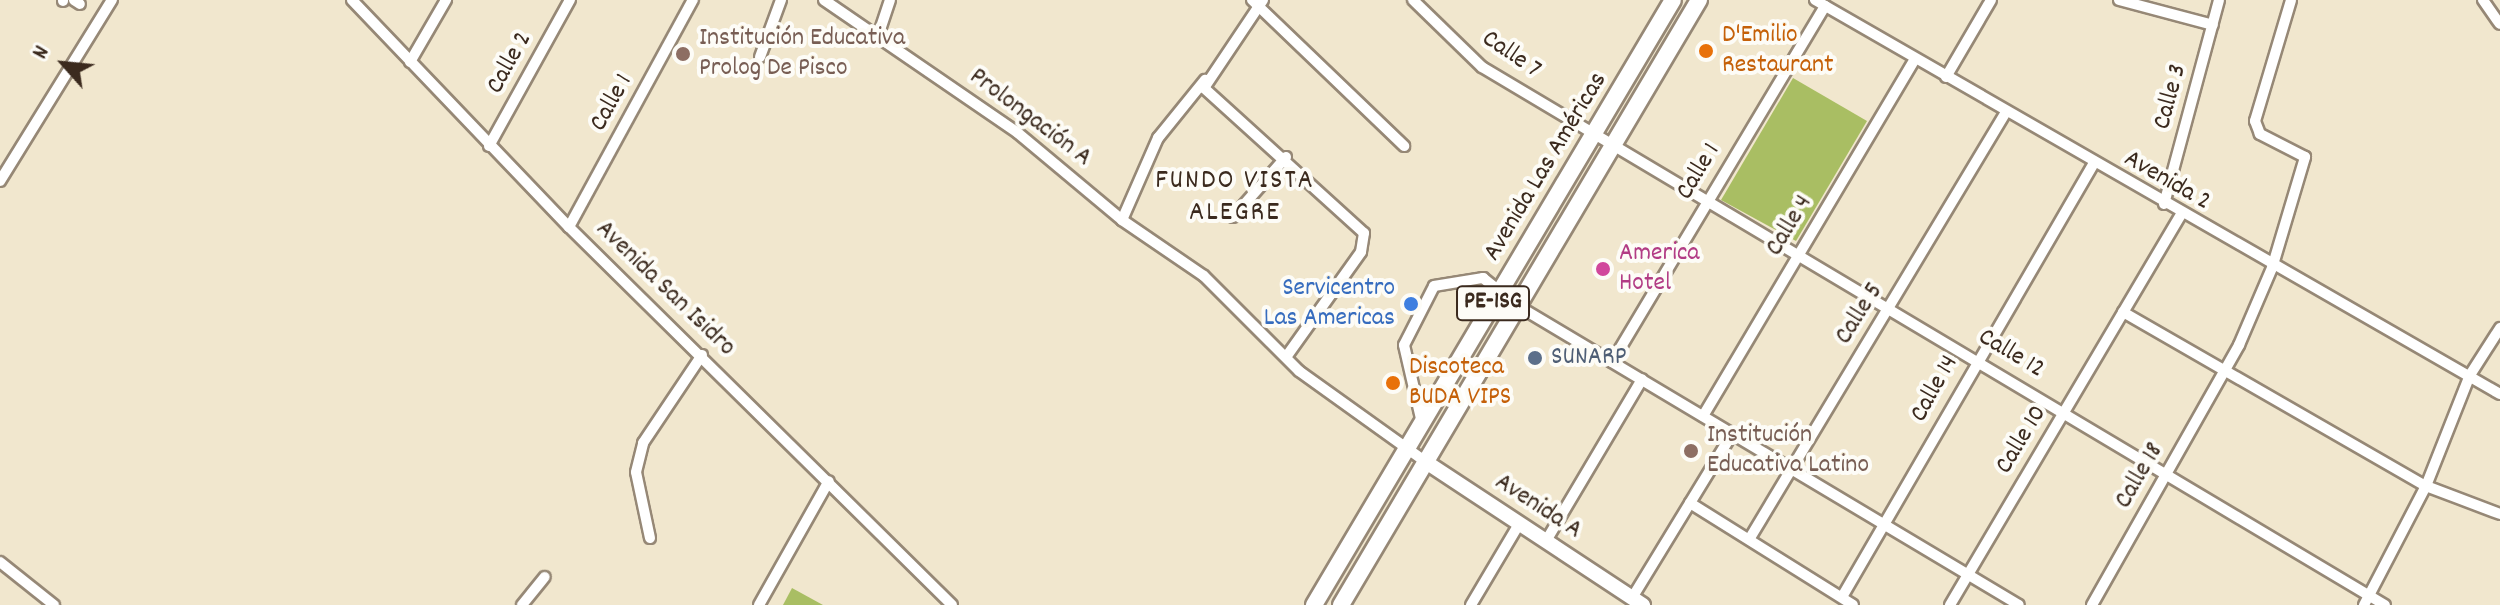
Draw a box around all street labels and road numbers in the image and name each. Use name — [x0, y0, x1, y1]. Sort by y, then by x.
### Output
street label: Calle 7 — [1475, 24, 1547, 86]
street label: Calle 2 — [480, 27, 540, 99]
street label: Calle 3 — [2147, 61, 2195, 133]
street label: Prolongación A — [963, 62, 1097, 174]
street label: Avenida Las Américas — [1477, 67, 1615, 267]
street label: Calle 1 — [584, 69, 640, 137]
street label: Calle 1 — [1670, 138, 1728, 206]
street label: Avenida 2 — [2118, 144, 2216, 218]
street label: Calle 4 — [1760, 190, 1820, 262]
street label: Avenida San Isidro — [589, 214, 741, 364]
street label: Calle 5 — [1829, 277, 1891, 351]
road number: PE-1SG — [1455, 283, 1531, 323]
street label: Calle 12 — [1972, 322, 2050, 386]
street label: Calle 14 — [1904, 350, 1966, 428]
street label: Calle 10 — [1989, 400, 2055, 480]
street label: Calle 18 — [2109, 437, 2171, 515]
street label: Avenida A — [1488, 467, 1588, 547]

